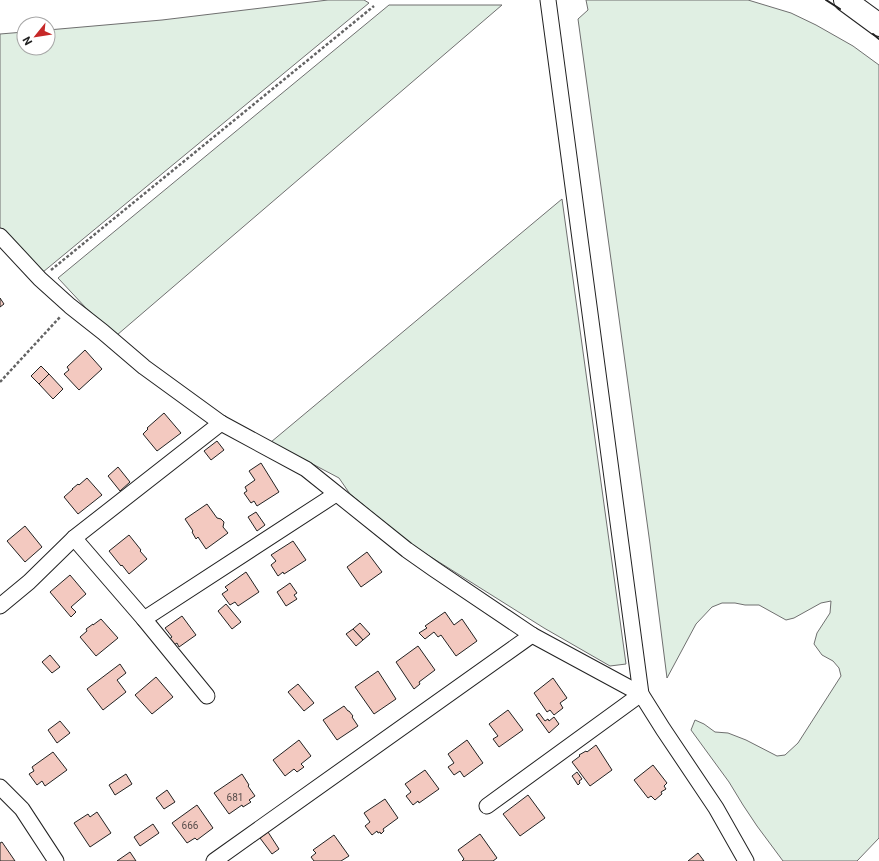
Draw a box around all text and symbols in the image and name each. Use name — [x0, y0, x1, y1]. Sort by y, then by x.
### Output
north arrow — [16, 16, 56, 56]
text: N — [20, 34, 35, 47]
house number: 681 — [227, 792, 243, 803]
house number: 666 — [182, 820, 199, 831]

